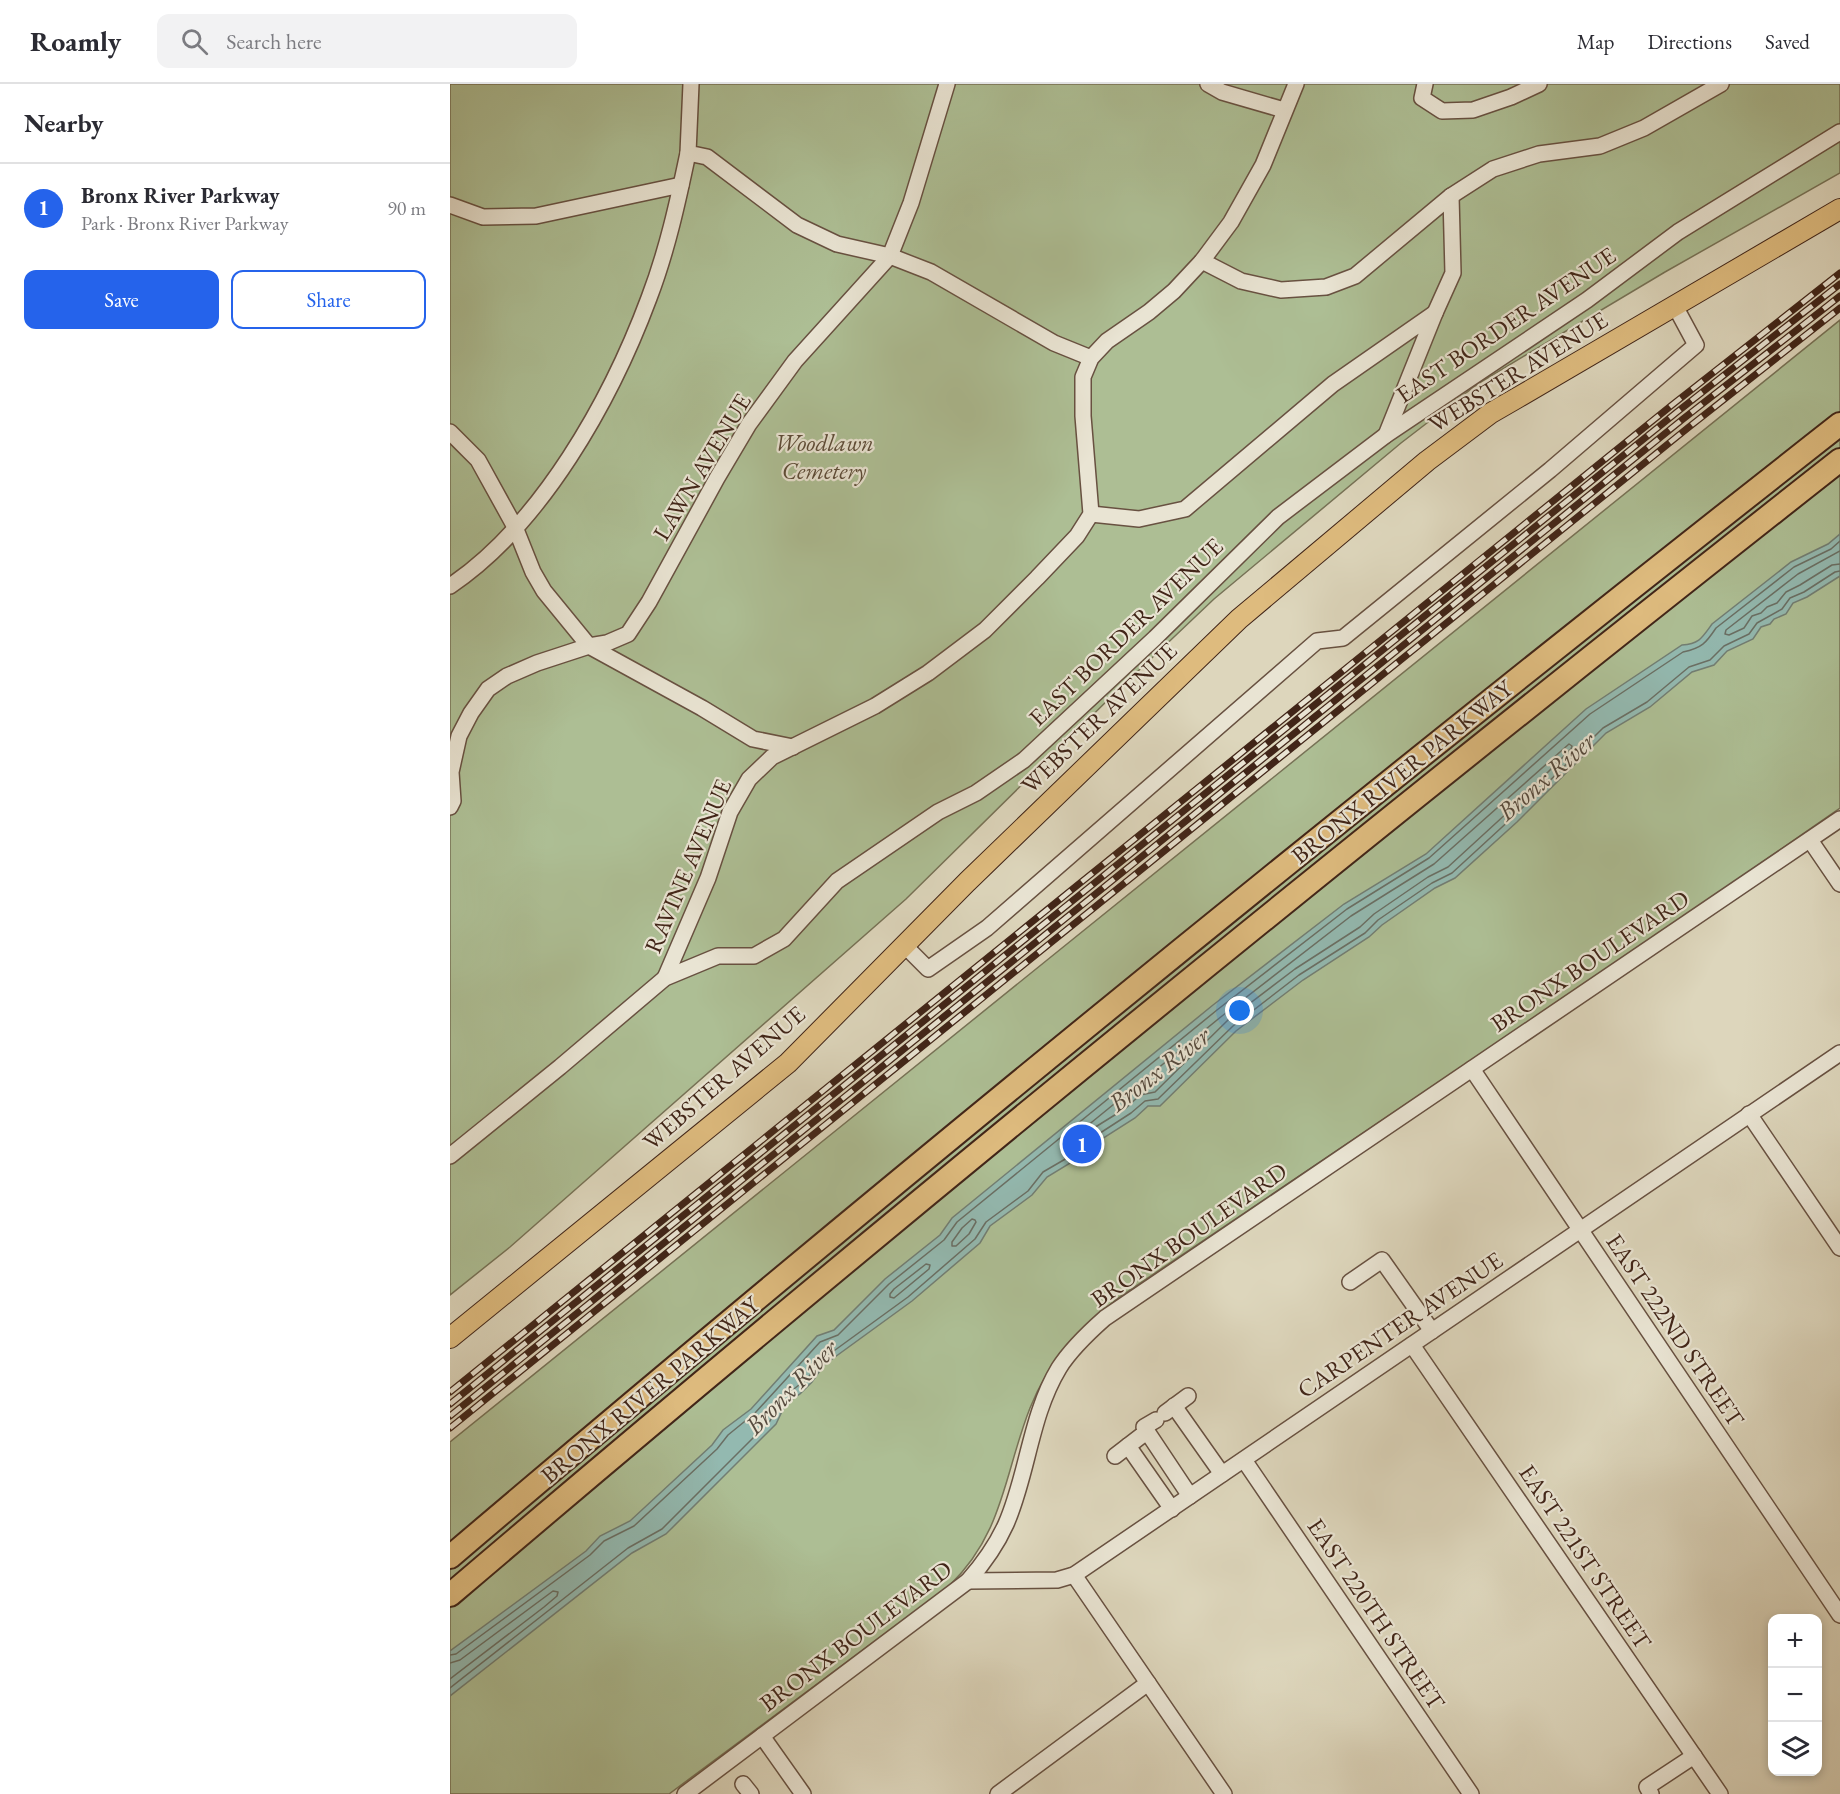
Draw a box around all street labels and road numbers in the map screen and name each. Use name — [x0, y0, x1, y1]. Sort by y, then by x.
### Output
street label: EAST BORDER AVENUE — [1390, 239, 1622, 410]
street label: WEBSTER AVENUE — [1422, 304, 1613, 439]
street label: LAWN AVENUE — [645, 388, 758, 546]
street label: EAST BORDER AVENUE — [1022, 531, 1229, 733]
street label: WEBSTER AVENUE — [1014, 635, 1183, 800]
street label: BRONX RIVER PARKWAY — [1285, 672, 1519, 870]
street label: RAVINE AVENUE — [637, 774, 738, 958]
street label: BRONX BOULEVARD — [1485, 883, 1695, 1039]
street label: WEBSTER AVENUE — [636, 999, 811, 1157]
street label: BRONX BOULEVARD — [1084, 1155, 1293, 1314]
street label: EAST 222ND STREET — [1599, 1227, 1752, 1433]
street label: CARPENTER AVENUE — [1291, 1244, 1508, 1405]
street label: BRONX RIVER PARKWAY — [534, 1288, 766, 1490]
street label: EAST 221ST STREET — [1512, 1458, 1659, 1656]
street label: EAST 220TH STREET — [1301, 1512, 1453, 1716]
street label: BRONX BOULEVARD — [753, 1553, 958, 1718]

